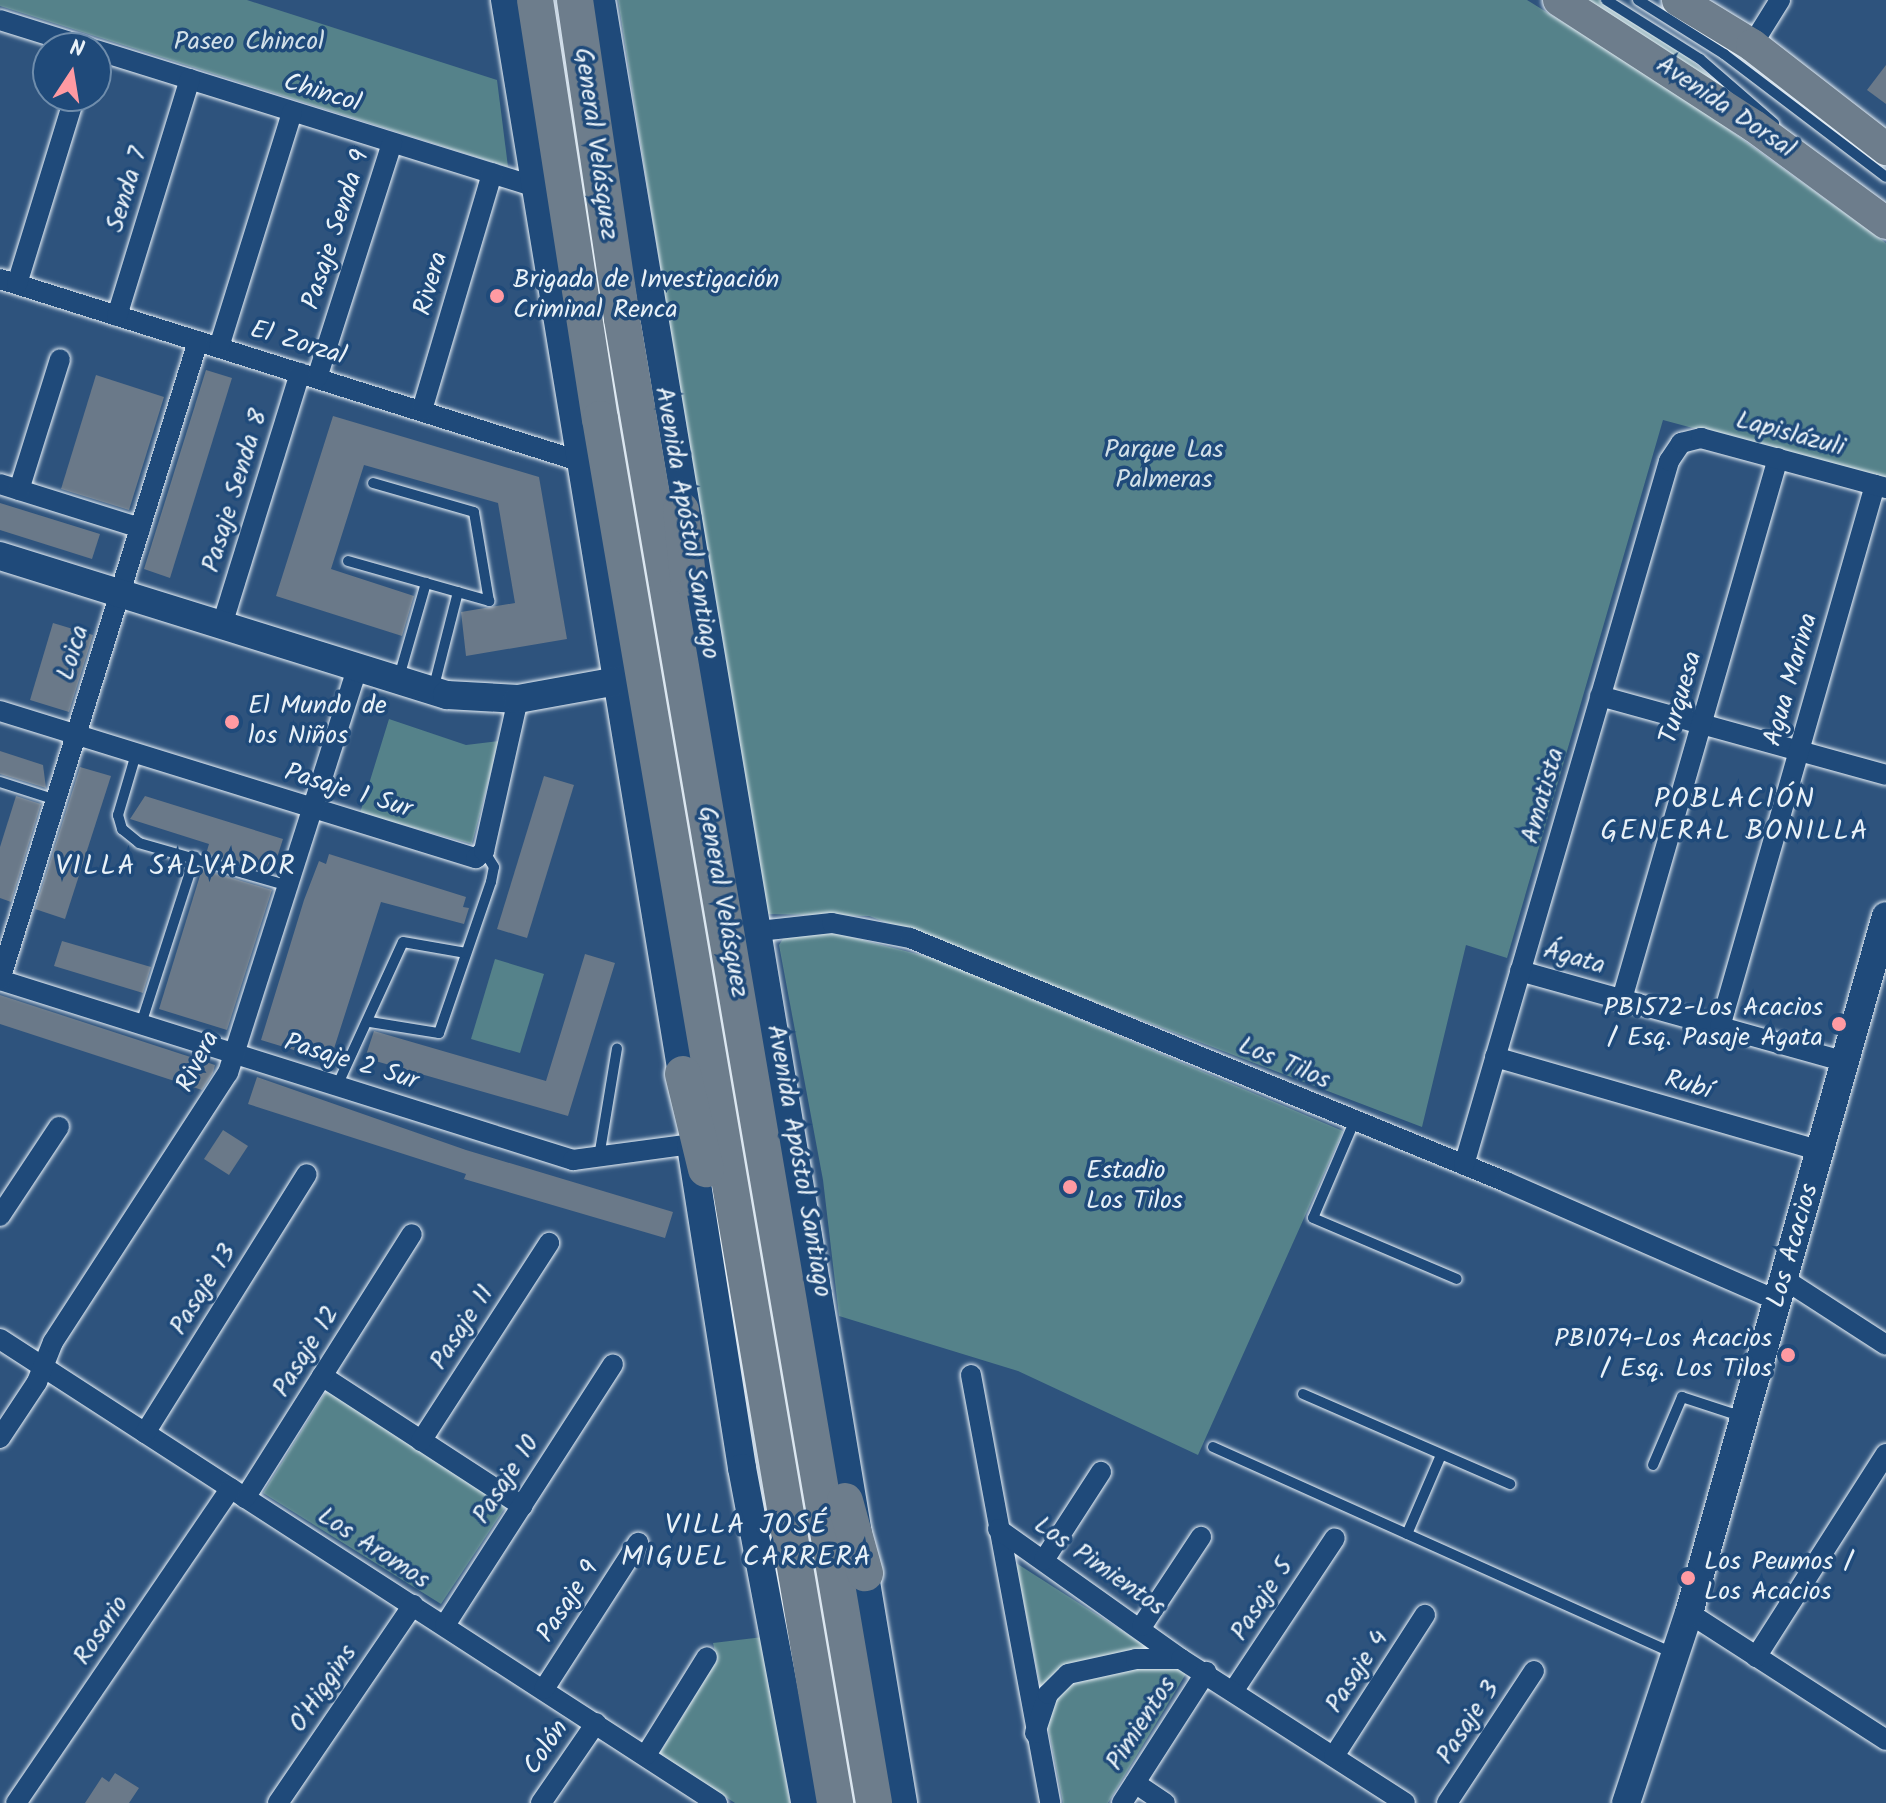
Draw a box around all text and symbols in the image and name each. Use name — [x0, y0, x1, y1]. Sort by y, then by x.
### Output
park label: Paseo Chincol — [174, 27, 324, 59]
text: N — [66, 31, 87, 69]
north arrow — [32, 32, 112, 112]
street label: General Velásquez — [566, 46, 624, 242]
street label: Avenida Dorsal — [1650, 50, 1800, 166]
street label: Chincol — [280, 67, 364, 121]
street label: Senda 7 — [100, 144, 156, 236]
street label: Pasaje Senda 9 — [297, 146, 377, 314]
street label: Rivera — [408, 249, 456, 319]
place label: Brigada de Investigación Criminal Renca — [513, 265, 779, 326]
marker: Brigada de Investigación Criminal Renca — [488, 287, 506, 305]
street label: El Zorzal — [246, 315, 350, 373]
street label: Avenida Apóstol Santiago — [647, 384, 725, 662]
street label: Pasaje Senda 8 — [196, 406, 276, 576]
street label: Lapislázuli — [1732, 406, 1848, 464]
park label: Parque Las Palmeras — [1104, 435, 1224, 496]
street label: Agua Marina — [1758, 610, 1826, 750]
street label: Loica — [51, 622, 97, 684]
street label: Turquesa — [1654, 648, 1710, 748]
place label: El Mundo de los Niños — [248, 691, 387, 752]
marker: El Mundo de los Niños — [223, 713, 241, 731]
street label: Amatista — [1515, 744, 1573, 848]
street label: Pasaje 1 Sur — [280, 758, 416, 826]
district label: POBLACIÓN GENERAL BONILLA — [1601, 783, 1869, 849]
street label: General Velásquez — [690, 804, 754, 1000]
district label: VILLA SALVADOR — [55, 850, 297, 884]
street label: Ágata — [1540, 935, 1608, 983]
place label: PB1572-Los Acacios / Esq. Pasaje Agata — [1604, 993, 1823, 1054]
marker: PB1572-Los Acacios / Esq. Pasaje Agata — [1830, 1015, 1848, 1033]
street label: Avenida Apóstol Santiago — [759, 1022, 837, 1300]
street label: Rivera — [170, 1026, 228, 1098]
street label: Pasaje 2 Sur — [280, 1028, 422, 1098]
street label: Los Tilos — [1233, 1031, 1335, 1097]
street label: Rubí — [1661, 1064, 1715, 1108]
place label: Estadio Los Tilos — [1086, 1156, 1183, 1218]
marker: Estadio Los Tilos — [1061, 1178, 1079, 1196]
street label: Los Acacios — [1761, 1180, 1827, 1312]
street label: Pasaje 13 — [164, 1239, 244, 1341]
street label: Pasaje 11 — [424, 1280, 502, 1376]
street label: Pasaje 12 — [267, 1301, 347, 1403]
place label: PB1074-Los Acacios / Esq. Los Tilos — [1554, 1324, 1772, 1386]
marker: PB1074-Los Acacios / Esq. Los Tilos — [1779, 1346, 1797, 1364]
street label: Pasaje 10 — [467, 1430, 547, 1530]
street label: Los Aromos — [311, 1501, 435, 1597]
district label: VILLA JOSÉ MIGUEL CARRERA — [621, 1509, 873, 1575]
street label: Los Pimientos — [1027, 1510, 1171, 1624]
place label: Los Peumos / Los Acacios — [1704, 1547, 1853, 1608]
street label: Pasaje 5 — [1225, 1553, 1301, 1647]
street label: Pasaje 9 — [531, 1555, 607, 1649]
marker: Los Peumos / Los Acacios — [1679, 1569, 1697, 1587]
street label: Rosario — [68, 1590, 136, 1672]
street label: Pasaje 4 — [1320, 1625, 1396, 1719]
street label: O'Higgins — [283, 1639, 365, 1739]
street label: Pimientos — [1100, 1671, 1184, 1777]
street label: Pasaje 3 — [1431, 1675, 1507, 1771]
street label: Colón — [517, 1715, 577, 1781]

